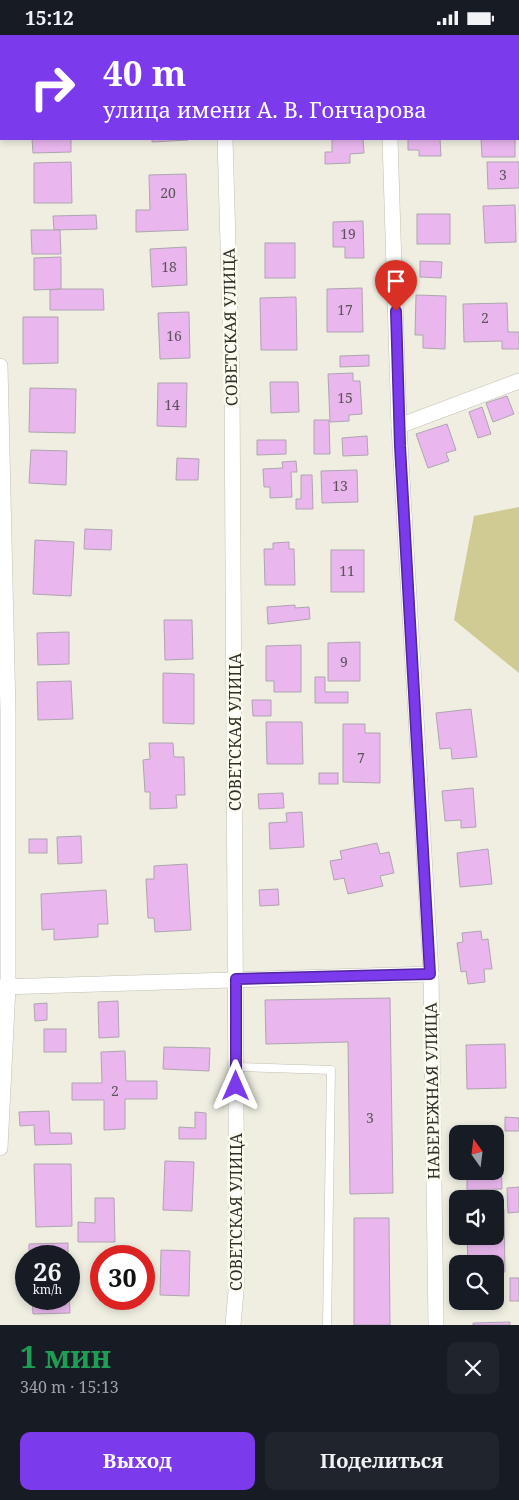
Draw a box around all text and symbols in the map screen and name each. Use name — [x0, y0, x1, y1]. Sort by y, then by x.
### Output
text: 15:12 — [25, 5, 74, 31]
text: 40 m — [103, 49, 186, 96]
icon: right — [20, 55, 85, 120]
text: улица имени А. В. Гончарова — [103, 94, 427, 124]
house number: 3 — [499, 165, 507, 184]
house number: 20 — [160, 183, 176, 202]
house number: 19 — [340, 224, 356, 243]
street label: СОВЕТСКАЯ УЛИЦА — [218, 247, 242, 406]
house number: 18 — [161, 257, 177, 276]
pin — [375, 260, 417, 311]
icon: arrive — [382, 267, 410, 295]
house number: 17 — [337, 300, 353, 319]
house number: 2 — [481, 308, 489, 327]
house number: 16 — [166, 326, 182, 345]
house number: 15 — [337, 388, 353, 407]
house number: 14 — [164, 395, 180, 414]
house number: 13 — [332, 476, 348, 495]
house number: 11 — [339, 561, 355, 580]
street label: СОВЕТСКАЯ УЛИЦА — [224, 652, 246, 811]
house number: 9 — [340, 652, 348, 671]
house number: 7 — [357, 748, 365, 767]
street label: НАБЕРЕЖНАЯ УЛИЦА — [419, 1001, 445, 1180]
position arrow — [209, 1059, 261, 1111]
house number: 2 — [111, 1081, 119, 1100]
house number: 3 — [366, 1108, 374, 1127]
north arrow — [449, 1125, 504, 1180]
map controls — [449, 1125, 504, 1310]
street label: СОВЕТСКАЯ УЛИЦА — [225, 1132, 247, 1291]
button: sound — [449, 1190, 504, 1245]
speed limit sign: 30 — [90, 1245, 155, 1310]
text: 26 — [33, 1254, 62, 1288]
button: search — [449, 1255, 504, 1310]
text: km/h — [33, 1281, 62, 1298]
text: 1 мин — [20, 1336, 111, 1377]
button: close — [447, 1342, 499, 1394]
text: 340 m · 15:13 — [20, 1376, 119, 1398]
button: Выход — [20, 1432, 255, 1490]
button: Поделиться — [265, 1432, 499, 1490]

